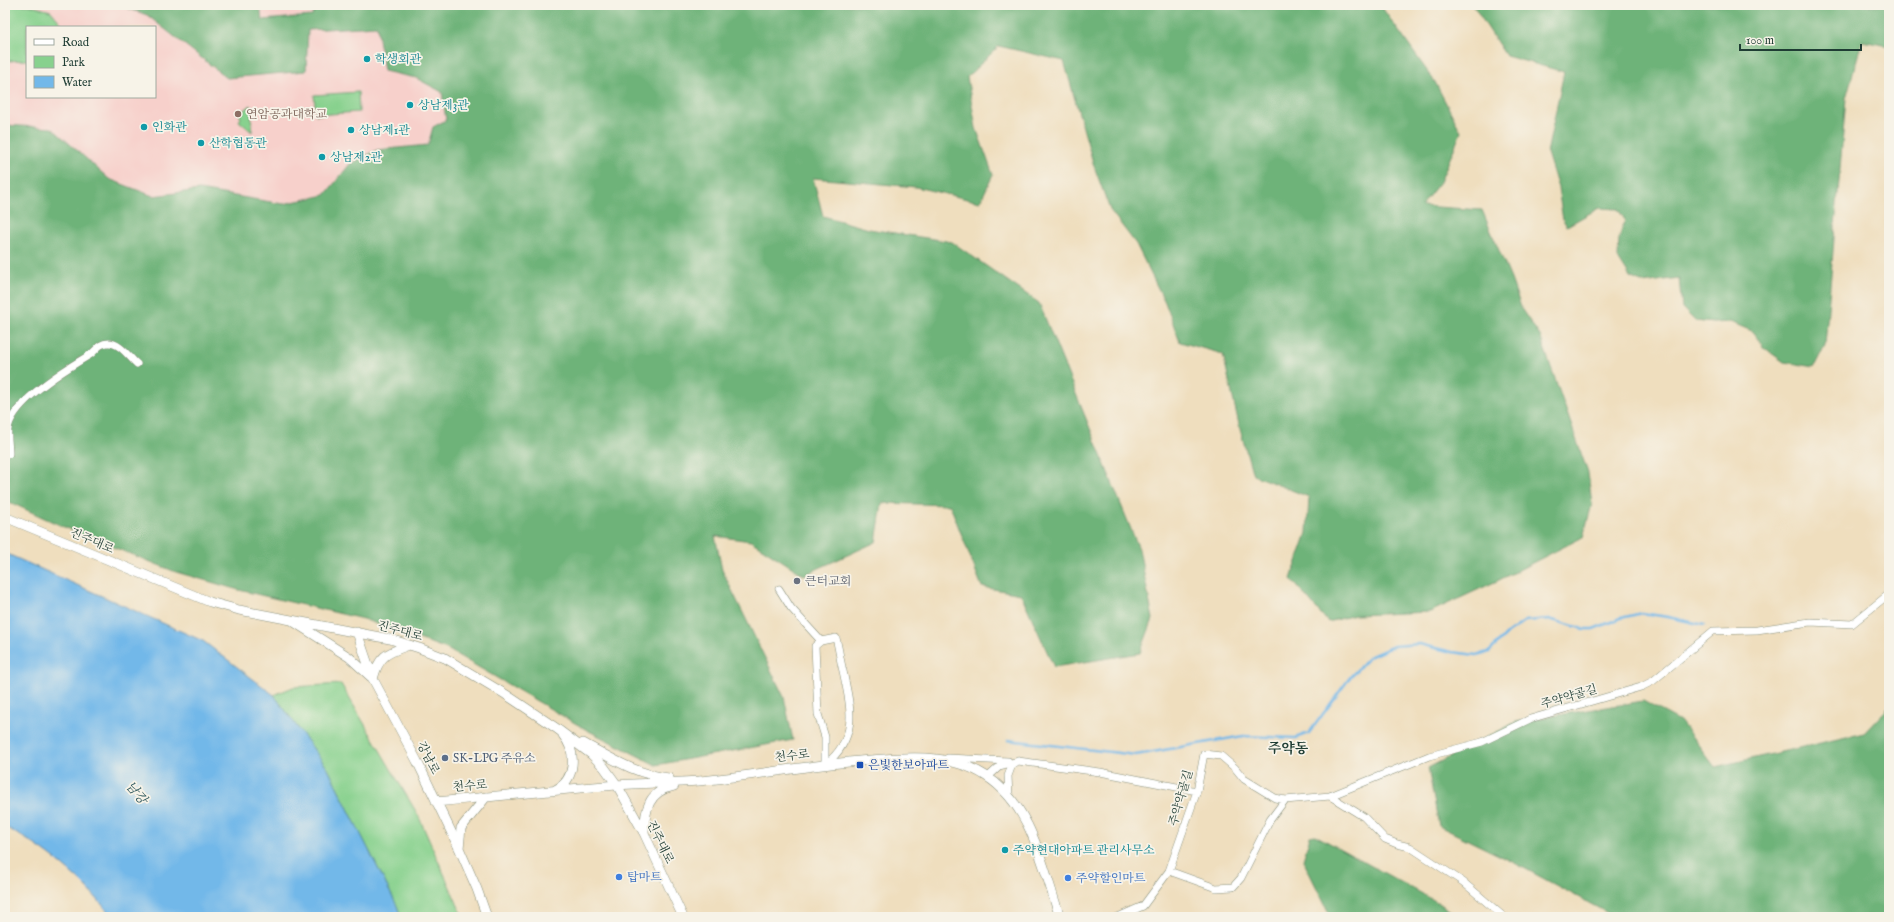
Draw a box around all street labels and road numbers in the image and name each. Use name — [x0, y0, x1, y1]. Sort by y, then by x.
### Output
street label: 진주대로 — [68, 525, 117, 557]
street label: 진주대로 — [376, 618, 425, 644]
street label: 주약약골길 — [1539, 682, 1599, 712]
street label: 강남로 — [413, 739, 443, 777]
street label: 천수로 — [774, 746, 811, 766]
street label: 주약약골길 — [1166, 768, 1196, 828]
street label: 천수로 — [452, 777, 488, 795]
street label: 진주대로 — [643, 818, 677, 866]

